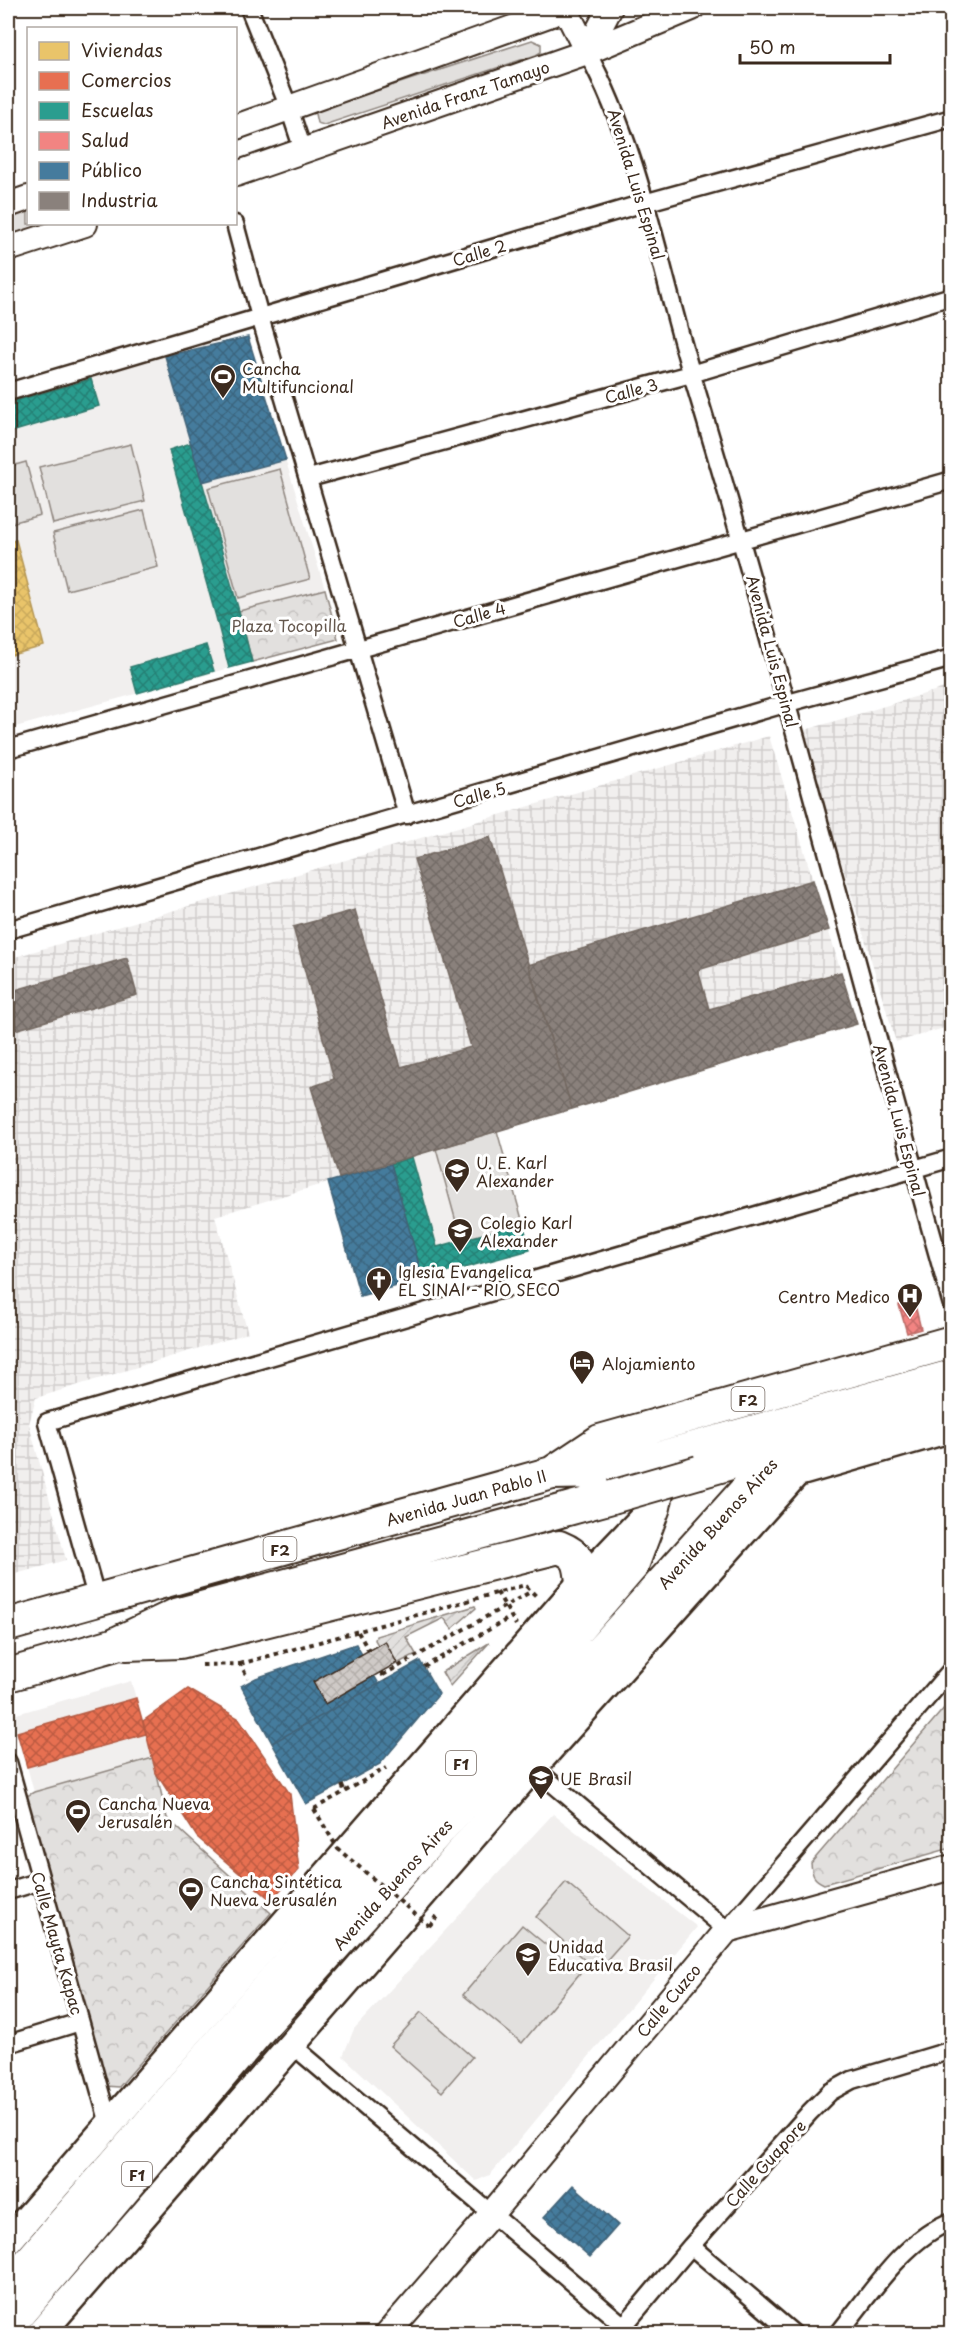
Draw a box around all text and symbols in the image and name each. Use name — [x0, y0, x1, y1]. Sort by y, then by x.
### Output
legend — [27, 27, 237, 225]
scale bar — [740, 27, 890, 65]
text: 50 m — [749, 33, 796, 60]
text: Viviendas — [81, 36, 163, 63]
street label: Avenida Franz Tamayo — [378, 54, 552, 134]
text: Comercios — [81, 66, 171, 93]
text: Escuelas — [81, 96, 154, 123]
street label: Avenida Luis Espinal — [603, 105, 671, 263]
text: Salud — [81, 126, 129, 153]
text: Público — [81, 156, 142, 183]
text: Industria — [81, 186, 158, 213]
street label: Calle 2 — [449, 233, 509, 271]
place label: Cancha Multifuncional — [242, 356, 354, 398]
sports icon: Cancha Multifuncional — [208, 362, 238, 400]
street label: Calle 3 — [602, 371, 660, 409]
street label: Avenida Luis Espinal — [741, 572, 805, 730]
street label: Calle 4 — [450, 595, 508, 633]
park label: Plaza Tocopilla — [232, 613, 346, 637]
street label: Calle 5 — [450, 775, 508, 813]
street label: Avenida Luis Espinal — [868, 1041, 932, 1199]
place label: U. E. Karl Alexander — [476, 1150, 554, 1192]
school or university icon: U. E. Karl Alexander — [442, 1156, 472, 1194]
place label: Colegio Karl Alexander — [480, 1210, 573, 1252]
school or university icon: Colegio Karl Alexander — [445, 1216, 475, 1254]
place label: Iglesia Evangelica EL SINAI - RIO SECO — [398, 1259, 560, 1301]
church icon: Iglesia Evangelica EL SINAI - RIO SECO — [364, 1265, 394, 1303]
hospital icon: Centro Medico — [895, 1281, 925, 1319]
place label: Centro Medico — [778, 1284, 890, 1308]
hotel icon: Alojamiento — [567, 1348, 597, 1386]
place label: Alojamiento — [602, 1351, 696, 1375]
road number: F2 — [732, 1387, 764, 1411]
street label: Avenida Buenos Aires — [652, 1452, 782, 1594]
street label: Avenida Juan Pablo II — [383, 1463, 549, 1531]
road number: F2 — [264, 1537, 296, 1561]
road number: F1 — [446, 1751, 476, 1775]
school or university icon: UE Brasil — [526, 1763, 556, 1801]
place label: UE Brasil — [560, 1766, 632, 1790]
place label: Cancha Nueva Jerusalén — [98, 1791, 210, 1833]
sports icon: Cancha Nueva Jerusalén — [63, 1797, 93, 1835]
street label: Avenida Buenos Aires — [327, 1813, 457, 1955]
street label: Calle Mayta Kapac — [26, 1869, 90, 2017]
place label: Cancha Sintética Nueva Jerusalén — [210, 1869, 342, 1911]
sports icon: Cancha Sintética Nueva Jerusalén — [176, 1875, 206, 1913]
place label: Unidad Educativa Brasil — [548, 1934, 673, 1976]
school or university icon: Unidad Educativa Brasil — [513, 1940, 543, 1978]
street label: Calle Cuzco — [630, 1958, 706, 2042]
street label: Calle Guapore — [719, 2114, 811, 2212]
road number: F1 — [122, 2162, 152, 2186]

